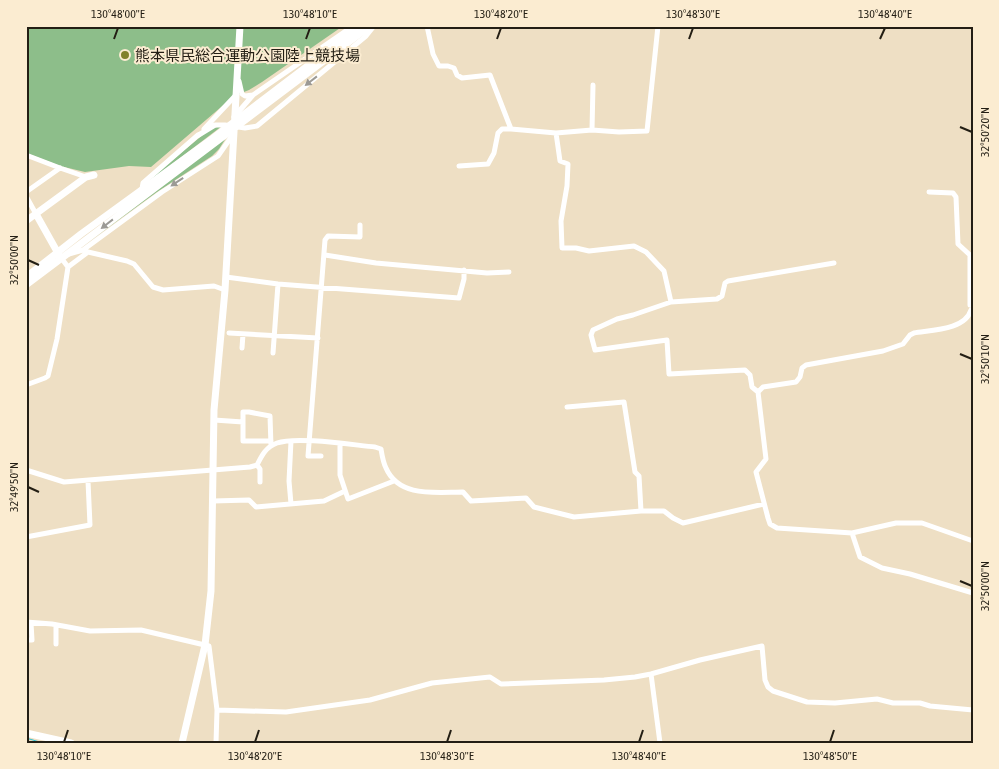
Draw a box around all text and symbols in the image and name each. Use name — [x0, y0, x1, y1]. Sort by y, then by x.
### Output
text: 130°48'00"E — [91, 7, 145, 21]
text: 130°48'10"E — [283, 7, 337, 21]
text: 130°48'20"E — [474, 7, 528, 21]
text: 130°48'30"E — [666, 7, 720, 21]
text: 130°48'40"E — [858, 7, 912, 21]
place label: 熊本県民総合運動公園陸上競技場 — [135, 47, 360, 64]
marker: 熊本県民総合運動公園陸上競技場 — [119, 49, 131, 61]
one-way arrow — [305, 76, 318, 87]
text: 32°50'20"N — [978, 107, 992, 157]
one-way arrow — [170, 178, 184, 187]
one-way arrow — [101, 218, 114, 229]
text: 32°50'00"N — [7, 235, 21, 285]
text: 32°50'10"N — [978, 334, 992, 384]
text: 32°49'50"N — [7, 462, 21, 512]
text: 32°50'00"N — [978, 561, 992, 611]
text: 130°48'10"E — [37, 749, 91, 763]
text: 130°48'20"E — [228, 749, 282, 763]
text: 130°48'30"E — [420, 749, 474, 763]
text: 130°48'40"E — [612, 749, 666, 763]
text: 130°48'50"E — [803, 749, 857, 763]

